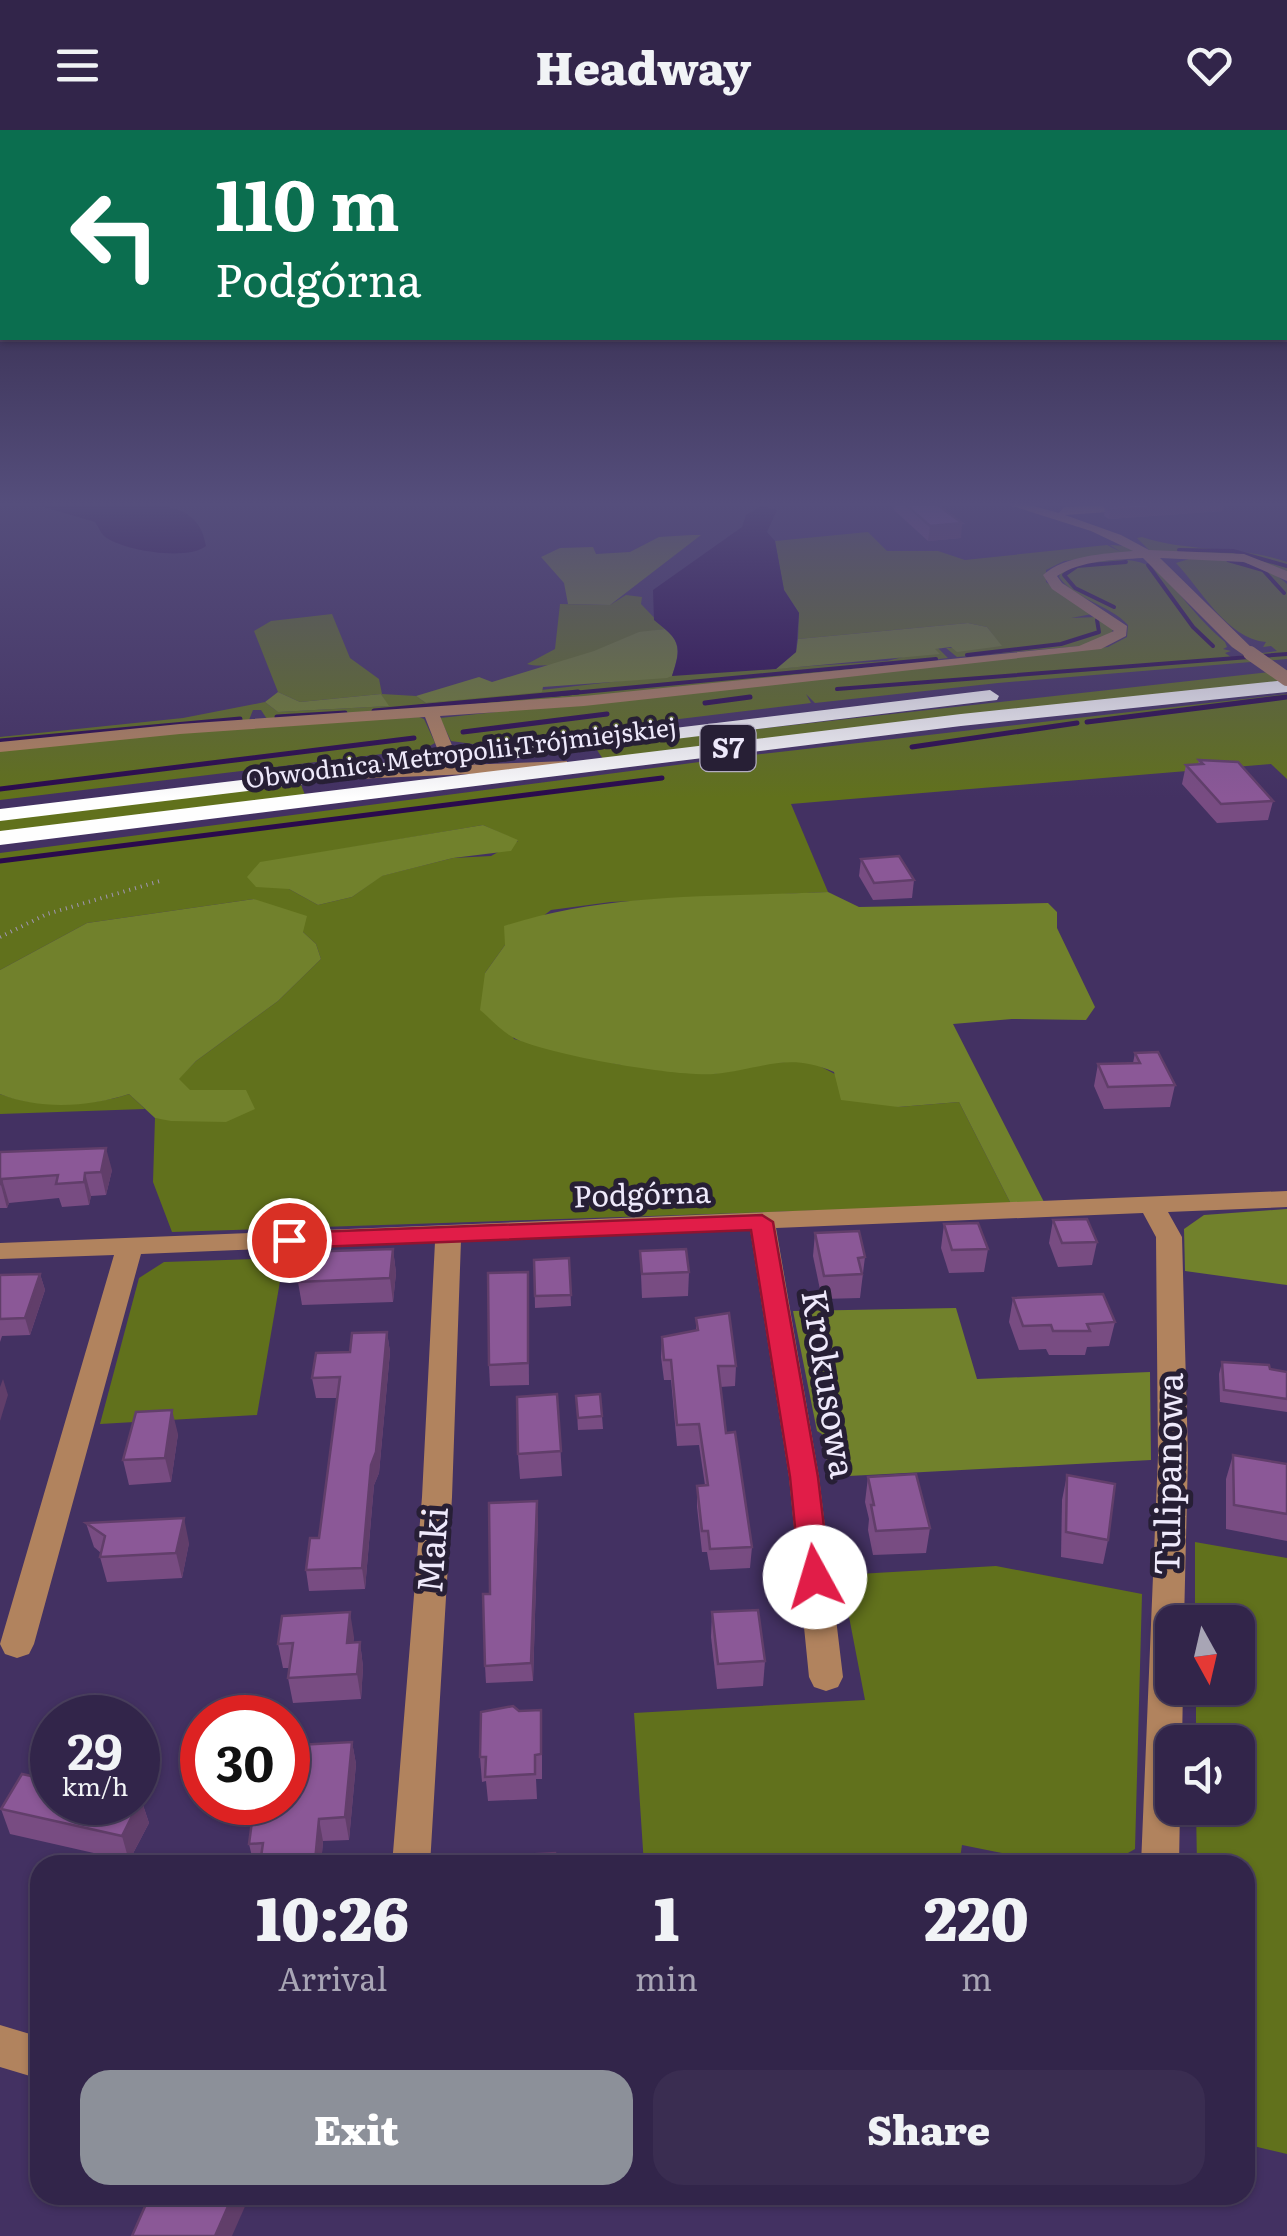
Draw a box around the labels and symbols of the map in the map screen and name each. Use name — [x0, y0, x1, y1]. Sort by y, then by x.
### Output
street label: Obwodnica Metropolii Trójmiejskiej — [243, 707, 678, 796]
road number: S7 — [700, 725, 756, 771]
street label: Podgórna — [572, 1168, 712, 1216]
pin — [247, 1198, 332, 1283]
street label: Krokusowa — [790, 1285, 872, 1482]
street label: Tulipanowa — [1138, 1372, 1194, 1576]
street label: Maki — [401, 1505, 459, 1595]
position arrow — [763, 1525, 867, 1629]
north arrow — [1155, 1605, 1255, 1705]
speed limit sign: 30 — [180, 1695, 310, 1825]

